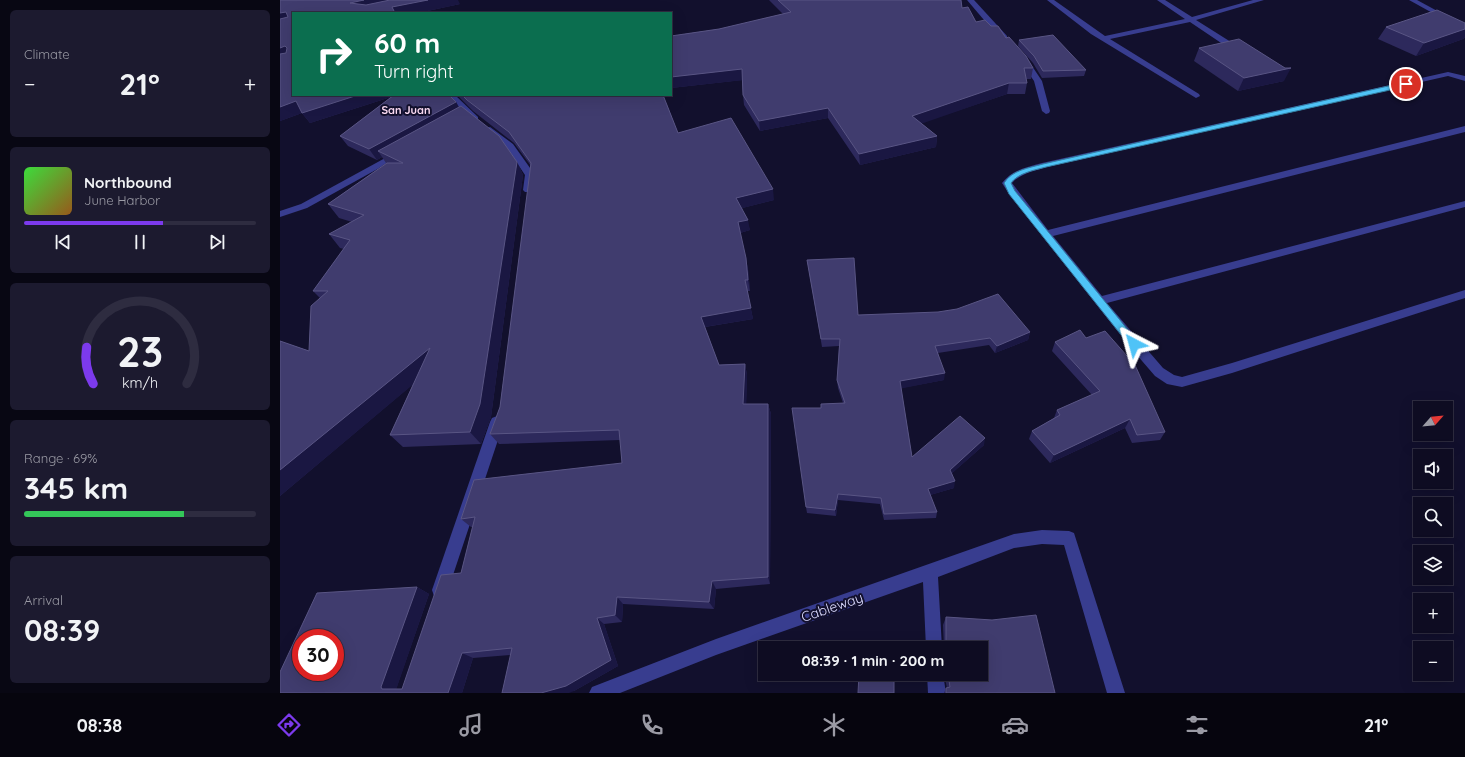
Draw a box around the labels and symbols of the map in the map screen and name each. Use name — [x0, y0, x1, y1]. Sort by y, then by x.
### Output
pin — [1389, 67, 1423, 101]
district label: San Juan — [381, 103, 431, 117]
position arrow — [1113, 323, 1155, 365]
north arrow — [1413, 401, 1453, 441]
street label: Cableway — [799, 588, 865, 626]
speed limit sign: 30 — [292, 629, 344, 681]

